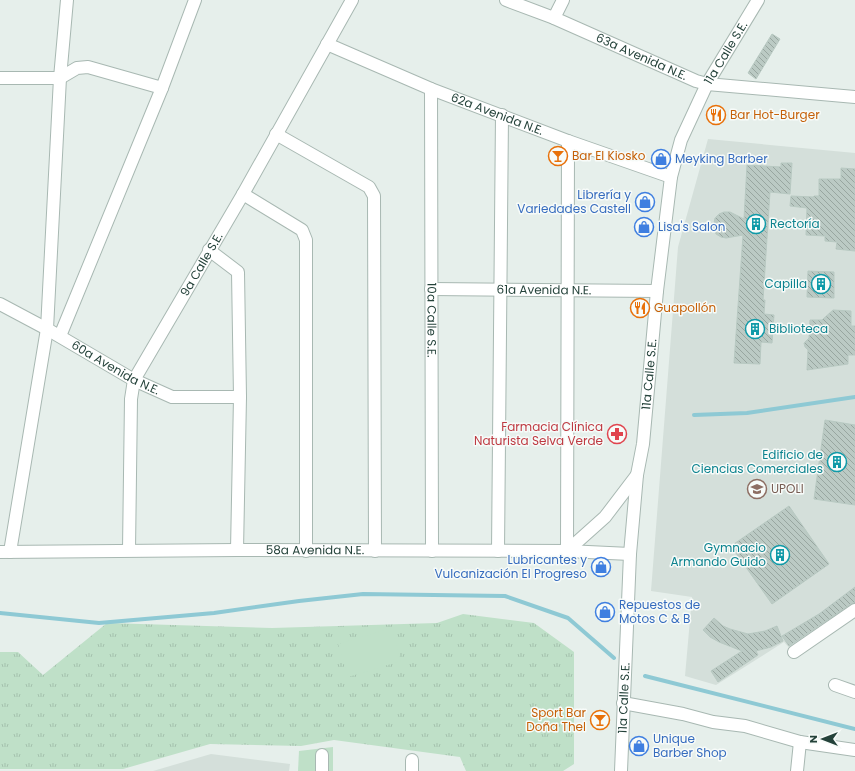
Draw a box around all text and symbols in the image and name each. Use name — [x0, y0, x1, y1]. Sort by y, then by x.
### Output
street label: 11a Calle S.E. — [700, 18, 751, 88]
street label: 63a Avenida N.E. — [593, 29, 690, 84]
street label: 62a Avenida N.E. — [448, 88, 546, 139]
restaurant icon: Bar Hot-Burger — [705, 104, 727, 126]
place label: Bar Hot-Burger — [730, 106, 820, 123]
bar icon: Bar El Kiosko — [547, 145, 569, 167]
place label: Bar El Kiosko — [572, 147, 646, 164]
shop icon: Meyking Barber — [650, 148, 672, 170]
place label: Meyking Barber — [675, 150, 768, 167]
place label: Librería y Variedades Castell — [517, 186, 631, 217]
shop icon: Librería y Variedades Castell — [634, 191, 656, 213]
building icon: Rectoría — [745, 213, 767, 235]
place label: Rectoría — [770, 215, 820, 232]
shop icon: Lisa's Salon — [633, 216, 655, 238]
place label: Lisa's Salon — [658, 218, 725, 235]
street label: 9a Calle S.E. — [176, 229, 227, 299]
building icon: Capilla — [810, 273, 832, 295]
place label: Capilla — [765, 275, 807, 292]
street label: 61a Avenida N.E. — [496, 281, 592, 298]
street label: 10a Calle S.E. — [423, 282, 441, 358]
restaurant icon: Guapollón — [629, 297, 651, 319]
place label: Guapollón — [654, 299, 716, 316]
building icon: Biblioteca — [744, 318, 766, 340]
place label: Biblioteca — [769, 320, 828, 337]
street label: 60a Avenida N.E. — [68, 336, 163, 398]
street label: 11a Calle S.E. — [637, 338, 661, 411]
place label: Farmacia Clínica Naturista Selva Verde — [474, 418, 603, 449]
pharmacy icon: Farmacia Clínica Naturista Selva Verde — [606, 423, 628, 445]
place label: Edificio de Ciencias Comerciales — [692, 446, 823, 477]
building icon: Edificio de Ciencias Comerciales — [826, 451, 848, 473]
school or university icon: UPOLI — [746, 478, 768, 500]
place label: UPOLI — [771, 480, 804, 497]
place label: Gymnacio Armando Guido — [671, 539, 766, 570]
street label: 58a Avenida N.E. — [266, 541, 364, 558]
building icon: Gymnacio Armando Guido — [769, 544, 791, 566]
place label: Lubricantes y Vulcanización El Progreso — [434, 551, 587, 582]
shop icon: Lubricantes y Vulcanización El Progreso — [590, 556, 612, 578]
place label: Repuestos de Motos C & B — [619, 596, 700, 627]
shop icon: Repuestos de Motos C & B — [594, 601, 616, 623]
street label: 11a Calle S.E. — [614, 662, 633, 734]
place label: Sport Bar Doña Thel — [526, 704, 587, 735]
bar icon: Sport Bar Doña Thel — [589, 709, 611, 731]
north arrow — [803, 719, 843, 759]
place label: Unique Barber Shop — [653, 730, 727, 761]
shop icon: Unique Barber Shop — [628, 735, 650, 757]
text: N — [805, 735, 821, 743]

